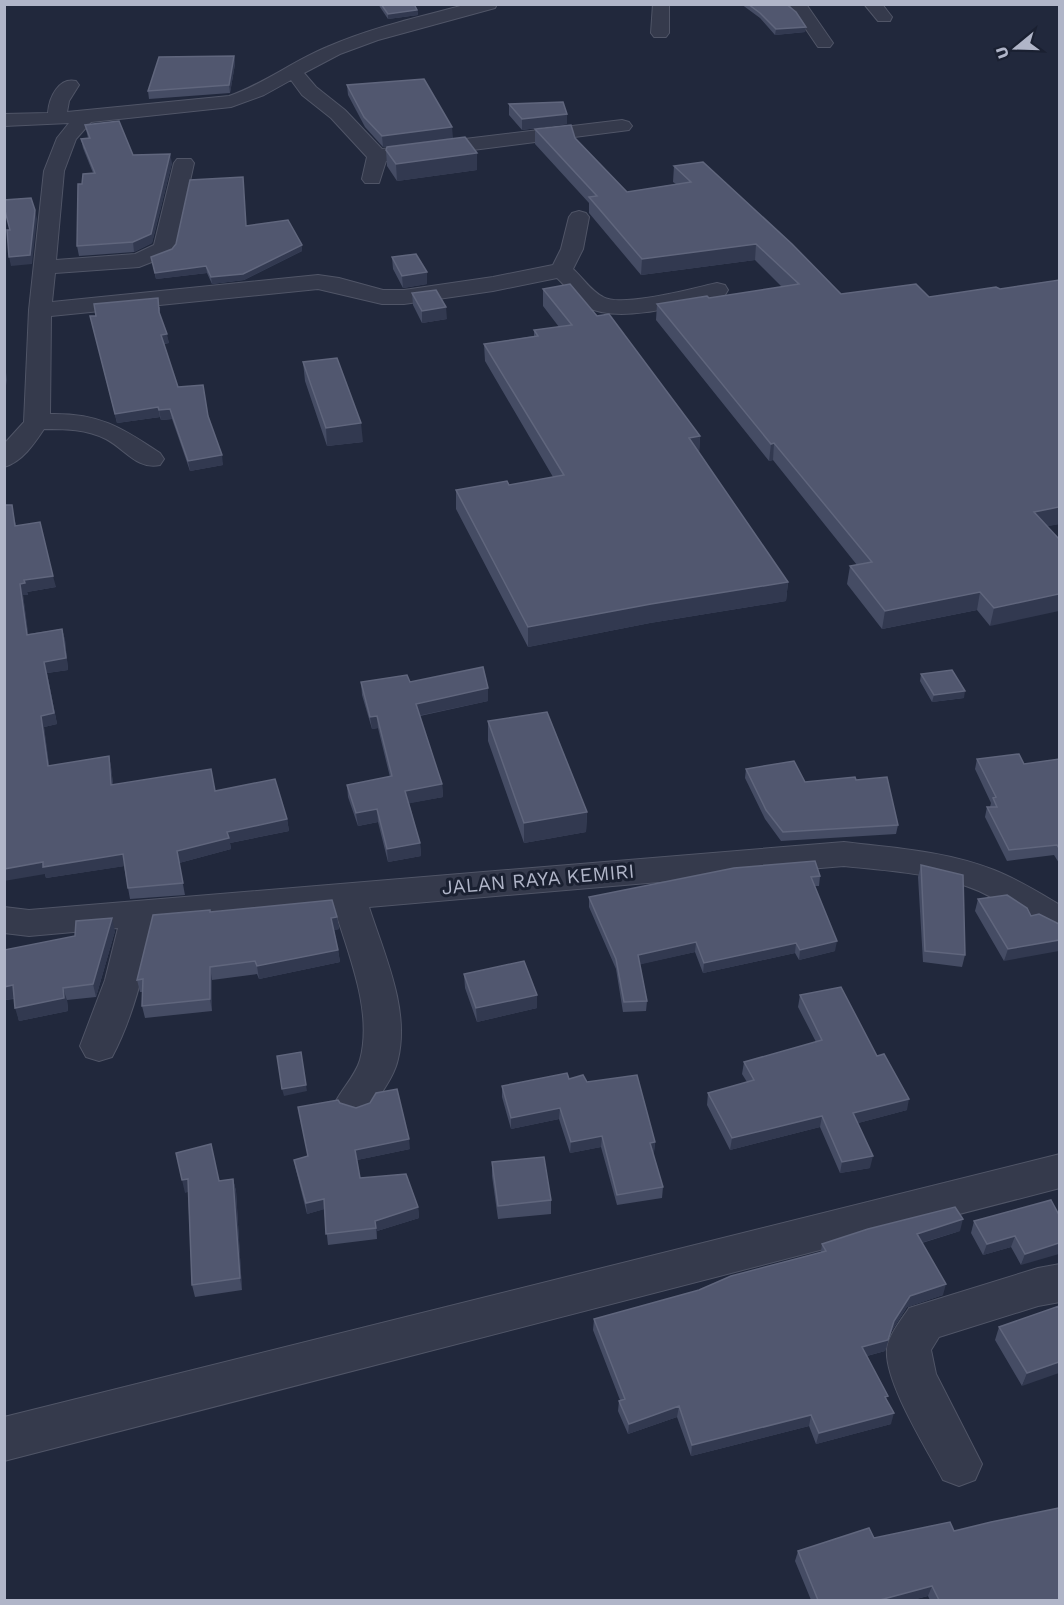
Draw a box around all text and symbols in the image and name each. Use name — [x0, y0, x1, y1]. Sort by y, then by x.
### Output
north arrow — [986, 18, 1046, 78]
text: U — [991, 44, 1013, 61]
street label: JALAN RAYA KEMIRI — [441, 859, 635, 899]

